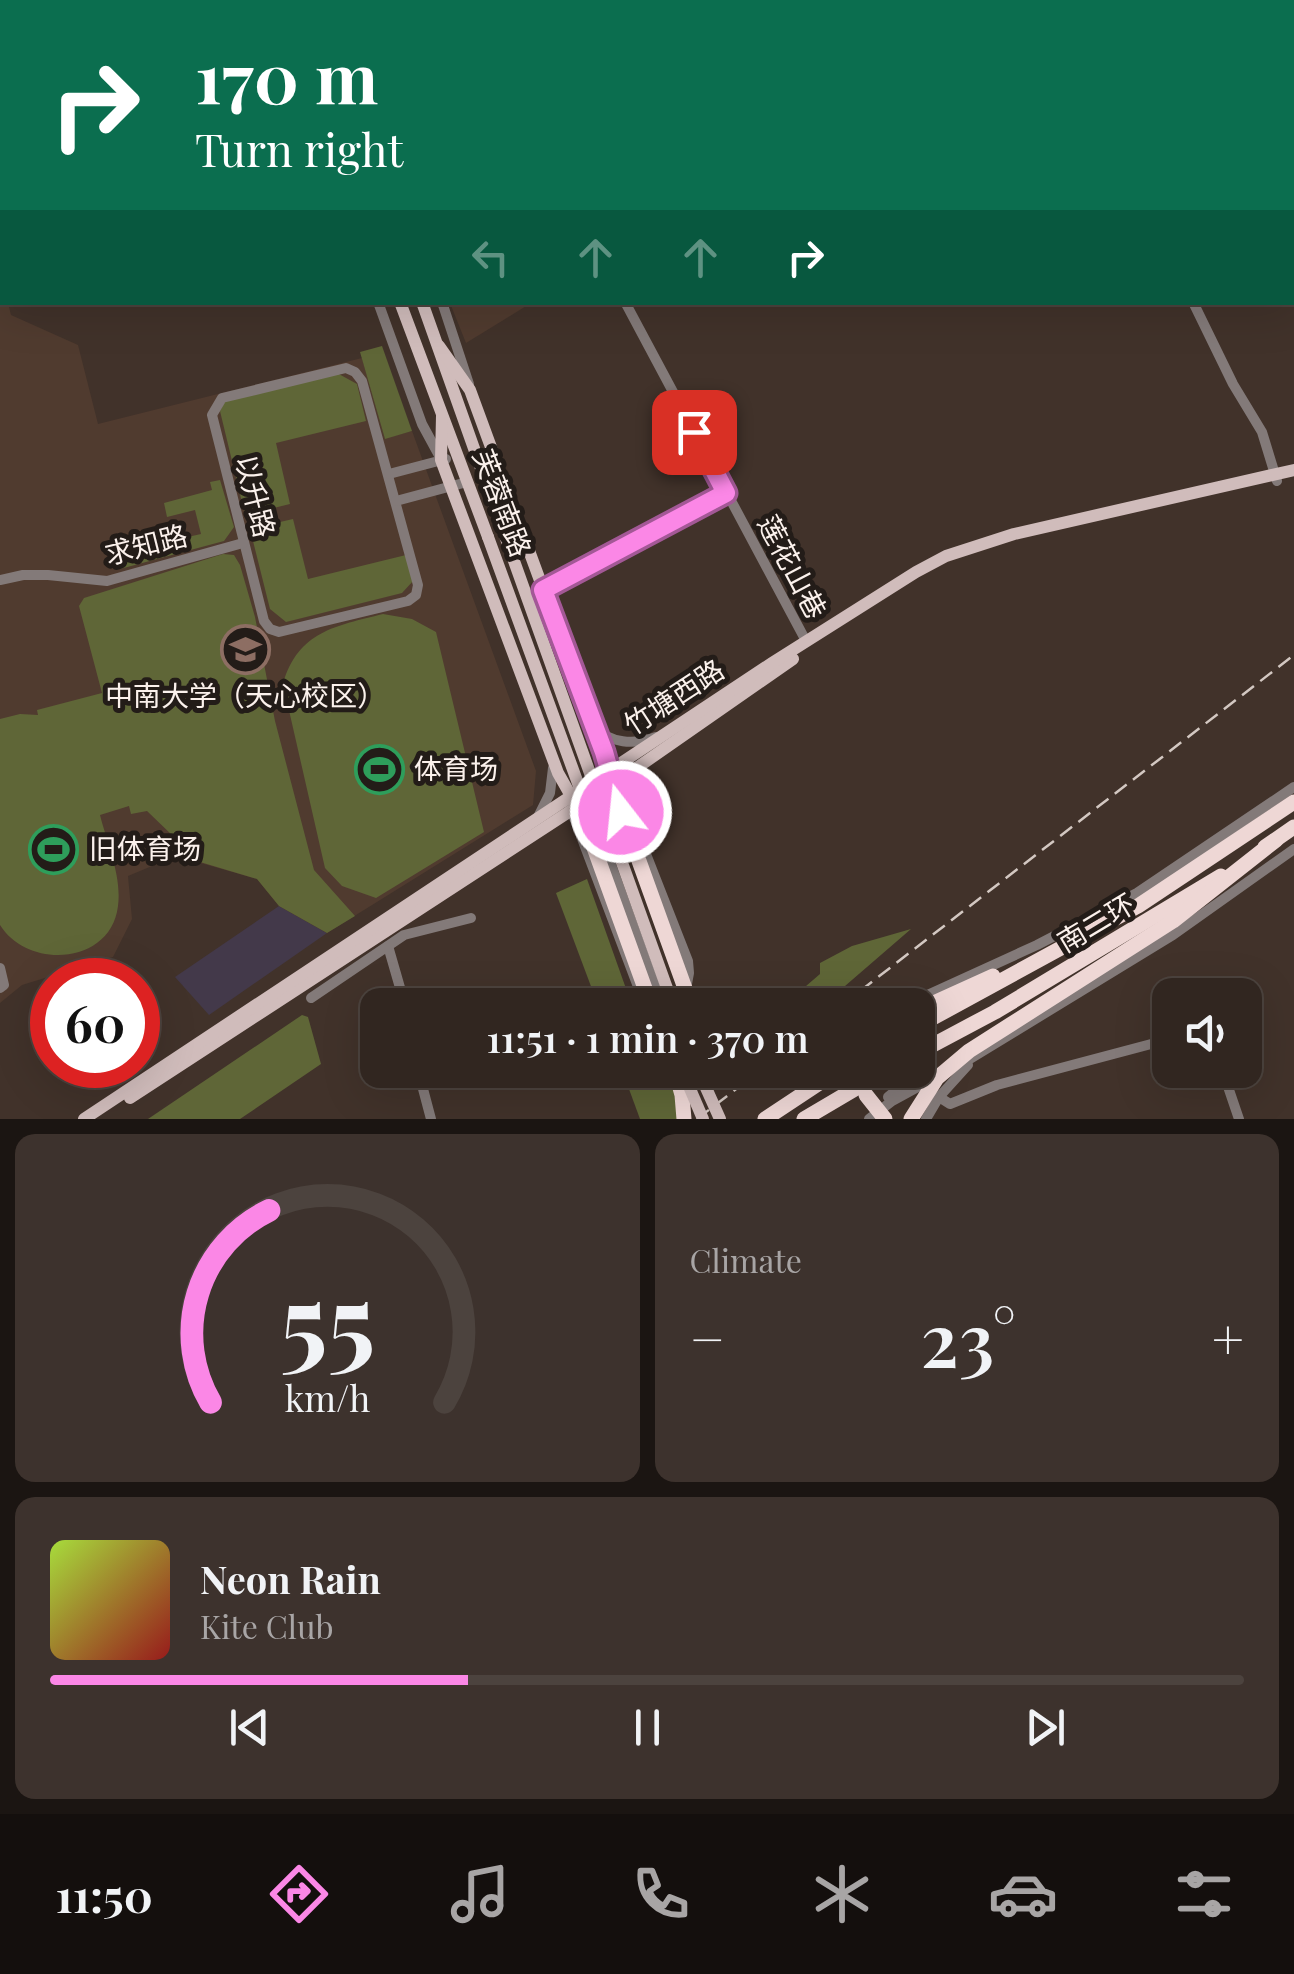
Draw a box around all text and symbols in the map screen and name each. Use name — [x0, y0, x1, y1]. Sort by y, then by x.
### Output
text: 170 m — [195, 28, 378, 122]
icon: right — [30, 40, 160, 170]
text: Turn right — [195, 118, 403, 178]
icon: left — [463, 230, 518, 285]
icon: ahead — [568, 230, 623, 285]
icon: ahead — [673, 230, 728, 285]
icon: right — [778, 230, 833, 285]
pin — [652, 390, 737, 475]
icon: arrive — [667, 405, 722, 460]
street label: 芙蓉南路 — [466, 444, 541, 561]
street label: 以升路 — [228, 450, 285, 541]
street label: 莲花山巷 — [751, 508, 836, 624]
street label: 求知路 — [100, 515, 191, 572]
school or university icon: 中南大学（天心校区） — [219, 623, 271, 675]
street label: 竹塘西路 — [616, 650, 730, 742]
place label: 中南大学（天心校区） — [105, 676, 385, 713]
sports icon: 体育场 — [353, 743, 405, 795]
place label: 体育场 — [414, 749, 498, 786]
position arrow — [569, 760, 673, 864]
sports icon: 旧体育场 — [28, 823, 80, 875]
place label: 旧体育场 — [89, 829, 201, 866]
street label: 南二环 — [1050, 884, 1141, 959]
speed limit sign: 60 — [30, 958, 160, 1088]
map controls — [1152, 978, 1262, 1088]
button: sound — [1152, 978, 1262, 1088]
text: 11:51 · 1 min · 370 m — [486, 1012, 809, 1063]
text: Climate — [690, 1238, 802, 1281]
text: 55 — [280, 1247, 375, 1386]
text: 23° — [921, 1287, 1016, 1387]
text: − — [690, 1300, 725, 1374]
text: + — [1212, 1300, 1244, 1374]
text: km/h — [284, 1373, 370, 1421]
text: Neon Rain — [200, 1553, 381, 1604]
text: Kite Club — [200, 1604, 334, 1647]
icon: previous — [222, 1700, 277, 1755]
icon: pause — [620, 1700, 675, 1755]
icon: next — [1018, 1700, 1073, 1755]
icon: directions — [264, 1859, 334, 1929]
icon: music — [445, 1859, 515, 1929]
icon: phone — [626, 1859, 696, 1929]
icon: climate — [807, 1859, 877, 1929]
icon: car — [988, 1859, 1058, 1929]
icon: filters — [1169, 1859, 1239, 1929]
text: 11:50 — [55, 1864, 153, 1924]

